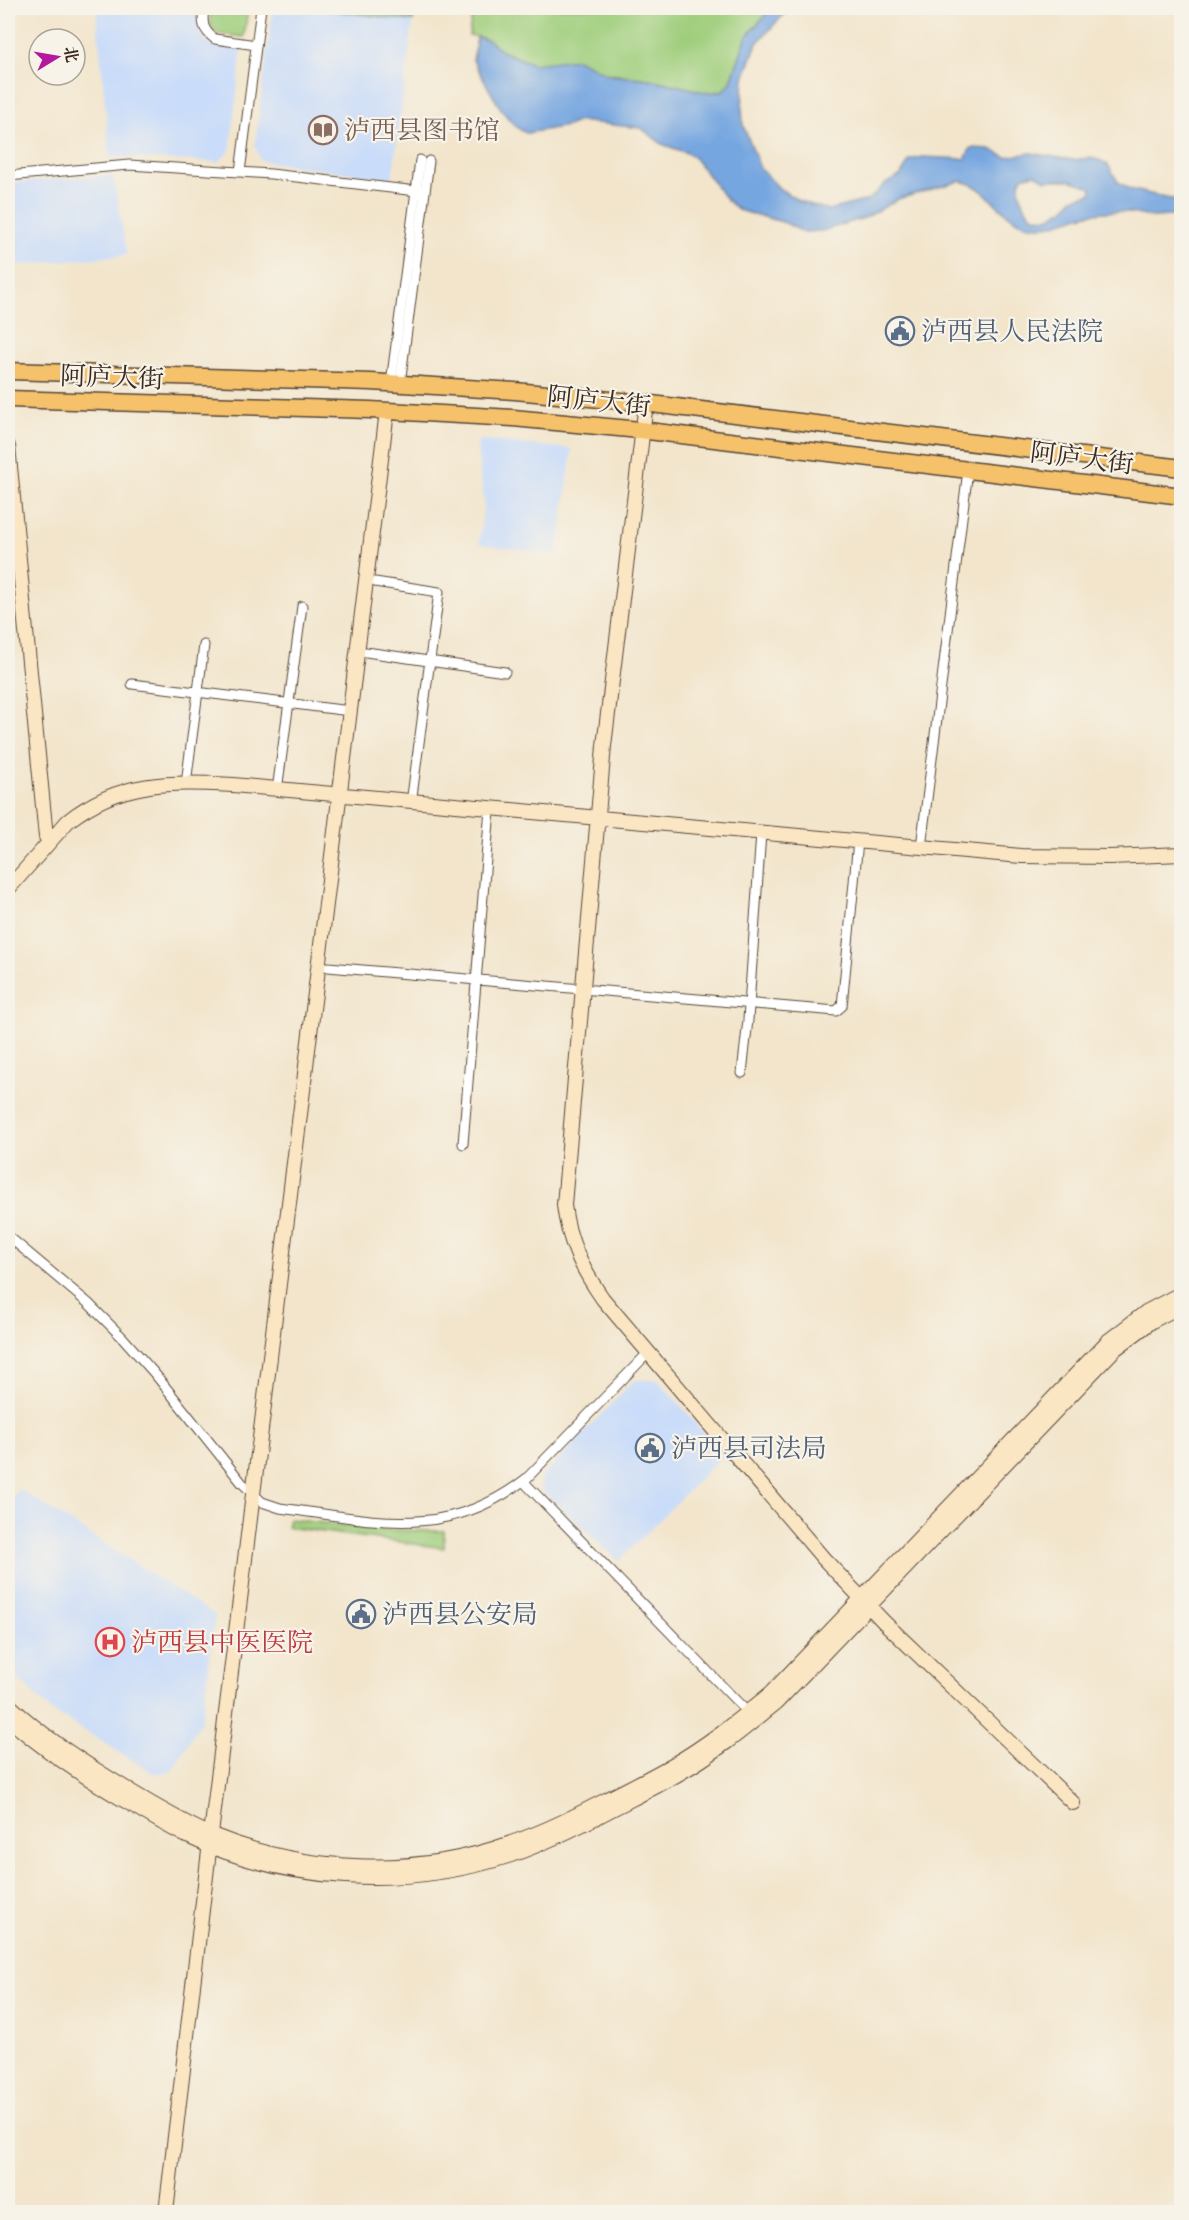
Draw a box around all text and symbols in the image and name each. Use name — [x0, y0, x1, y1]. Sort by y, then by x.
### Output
north arrow — [27, 27, 87, 87]
text: 北 — [58, 44, 83, 64]
place label: 泸西县图书馆 — [344, 113, 500, 148]
library icon: 泸西县图书馆 — [307, 114, 339, 146]
place label: 泸西县人民法院 — [921, 314, 1103, 349]
public building icon: 泸西县人民法院 — [884, 315, 916, 347]
street label: 阿庐大街 — [59, 358, 165, 397]
street label: 阿庐大街 — [545, 379, 652, 424]
street label: 阿庐大街 — [1028, 435, 1136, 482]
place label: 泸西县司法局 — [671, 1431, 827, 1466]
public building icon: 泸西县司法局 — [634, 1432, 666, 1464]
place label: 泸西县公安局 — [382, 1597, 538, 1632]
public building icon: 泸西县公安局 — [345, 1598, 377, 1630]
place label: 泸西县中医医院 — [131, 1625, 313, 1660]
hospital icon: 泸西县中医医院 — [94, 1626, 126, 1658]

